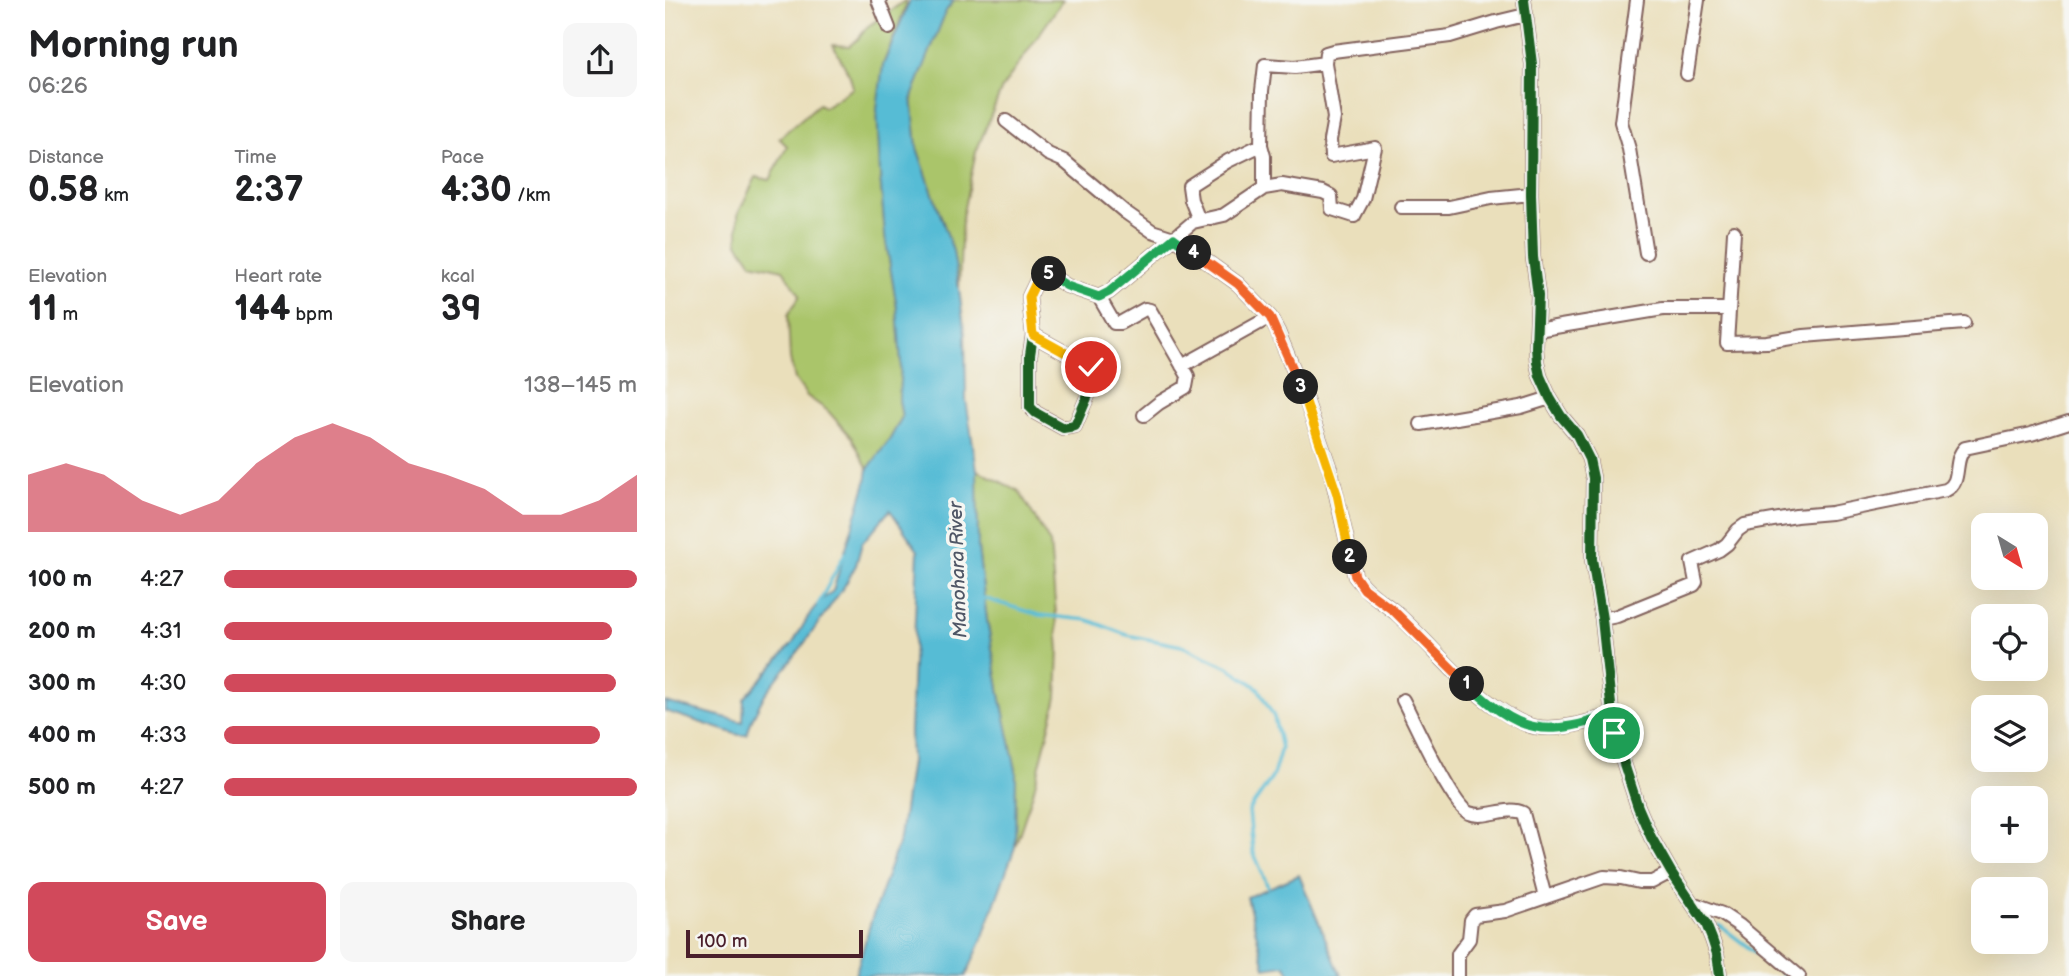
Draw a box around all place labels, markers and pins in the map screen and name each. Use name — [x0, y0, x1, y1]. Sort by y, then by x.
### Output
pin: 4 — [1177, 236, 1211, 270]
pin: 5 — [1031, 256, 1067, 292]
pin — [1061, 337, 1121, 397]
pin: 3 — [1283, 370, 1319, 404]
pin: 2 — [1333, 540, 1367, 574]
pin: 1 — [1449, 666, 1485, 702]
pin — [1584, 703, 1644, 763]

